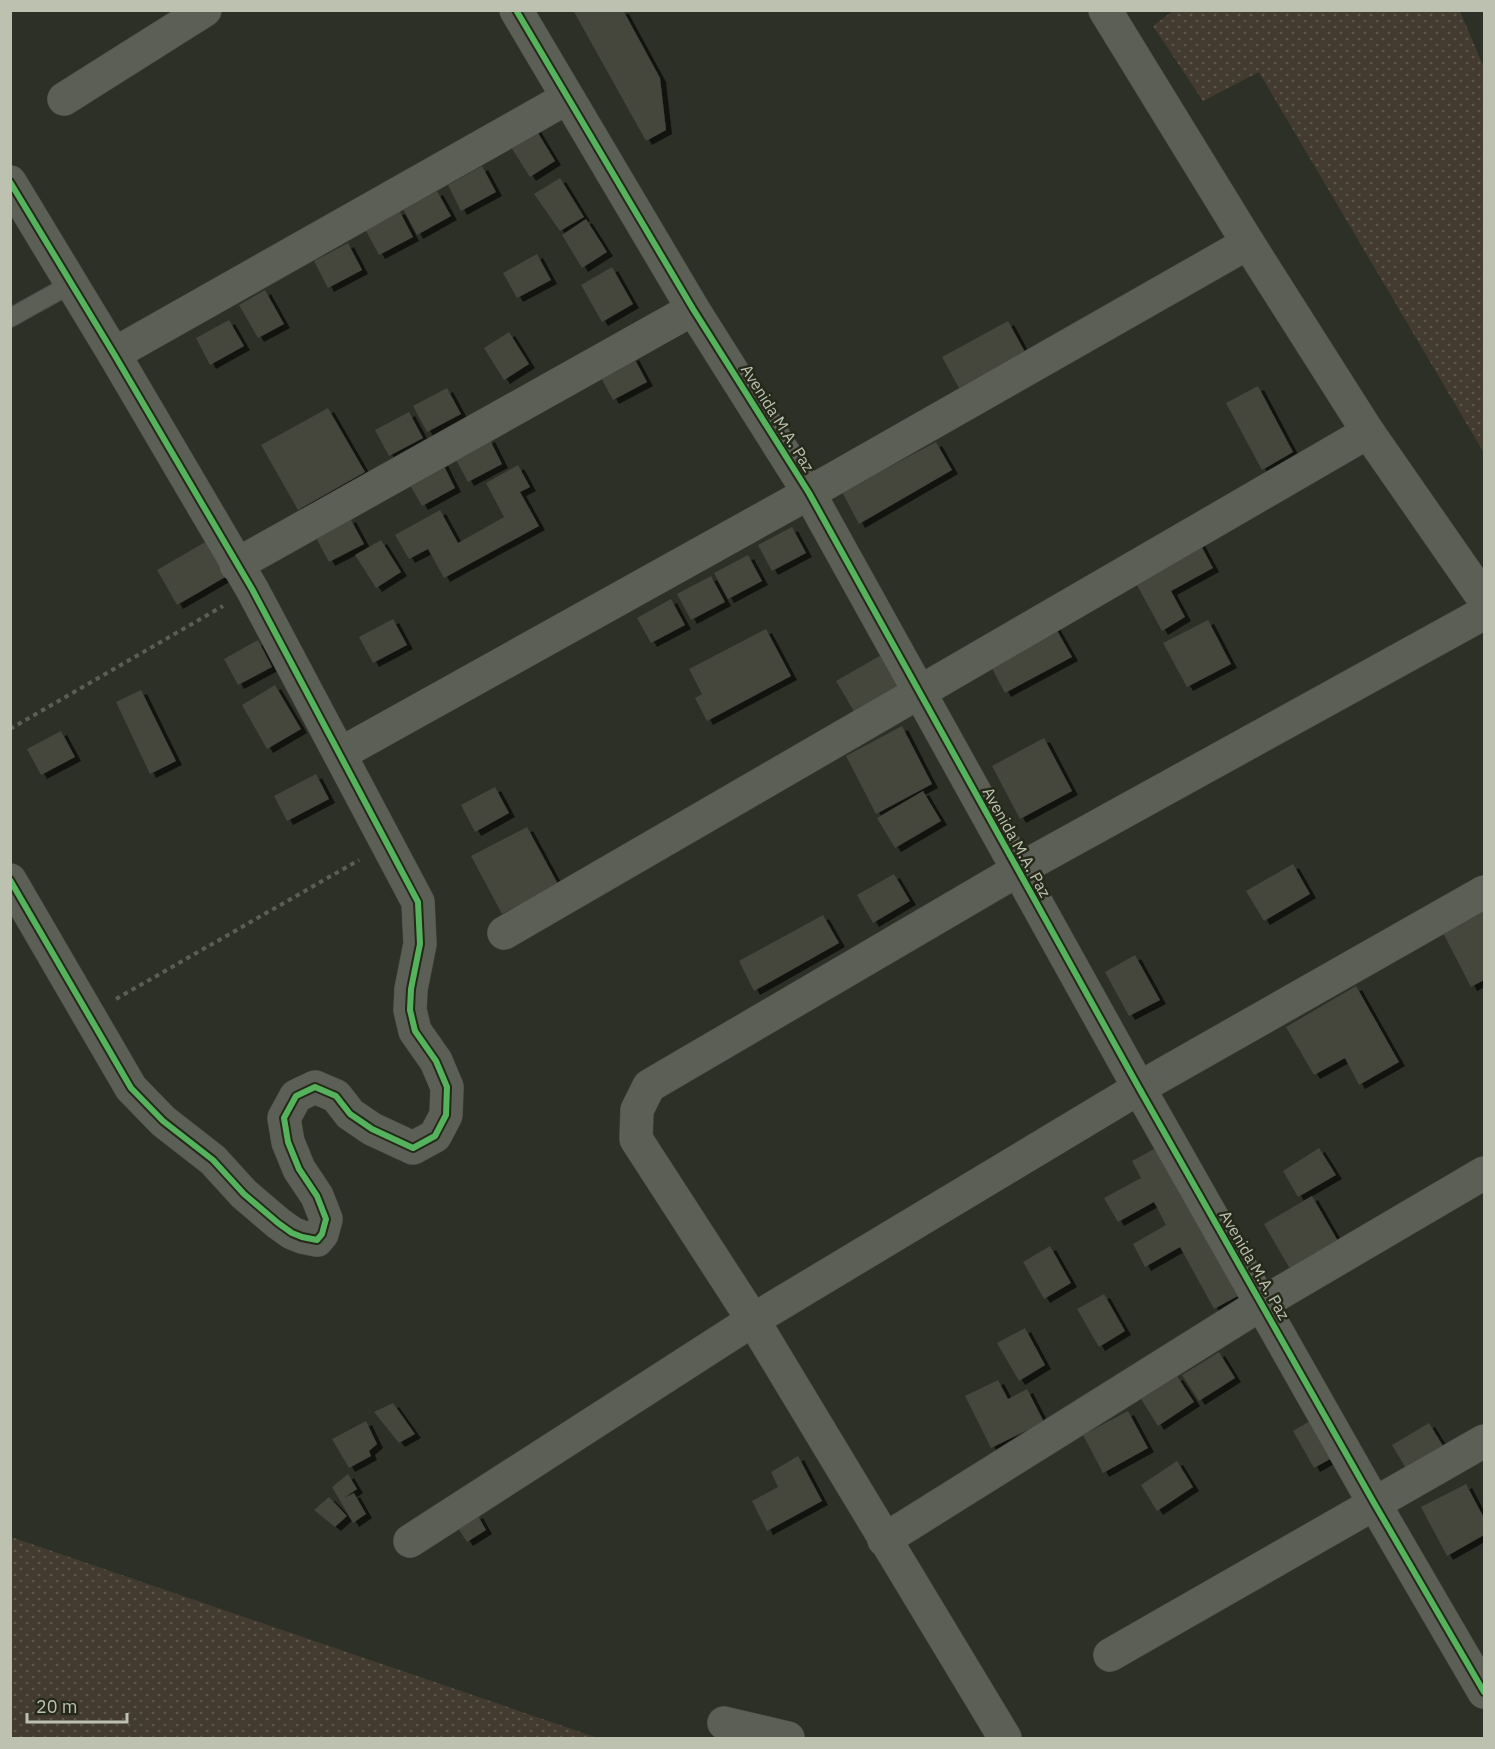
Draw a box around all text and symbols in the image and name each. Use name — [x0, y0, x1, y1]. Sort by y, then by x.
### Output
street label: Avenida M.A. Paz — [737, 361, 819, 475]
street label: Avenida M.A. Paz — [978, 783, 1056, 901]
street label: Avenida M.A. Paz — [1216, 1207, 1294, 1323]
scale bar — [27, 1686, 128, 1724]
text: 20 m — [36, 1695, 78, 1718]

